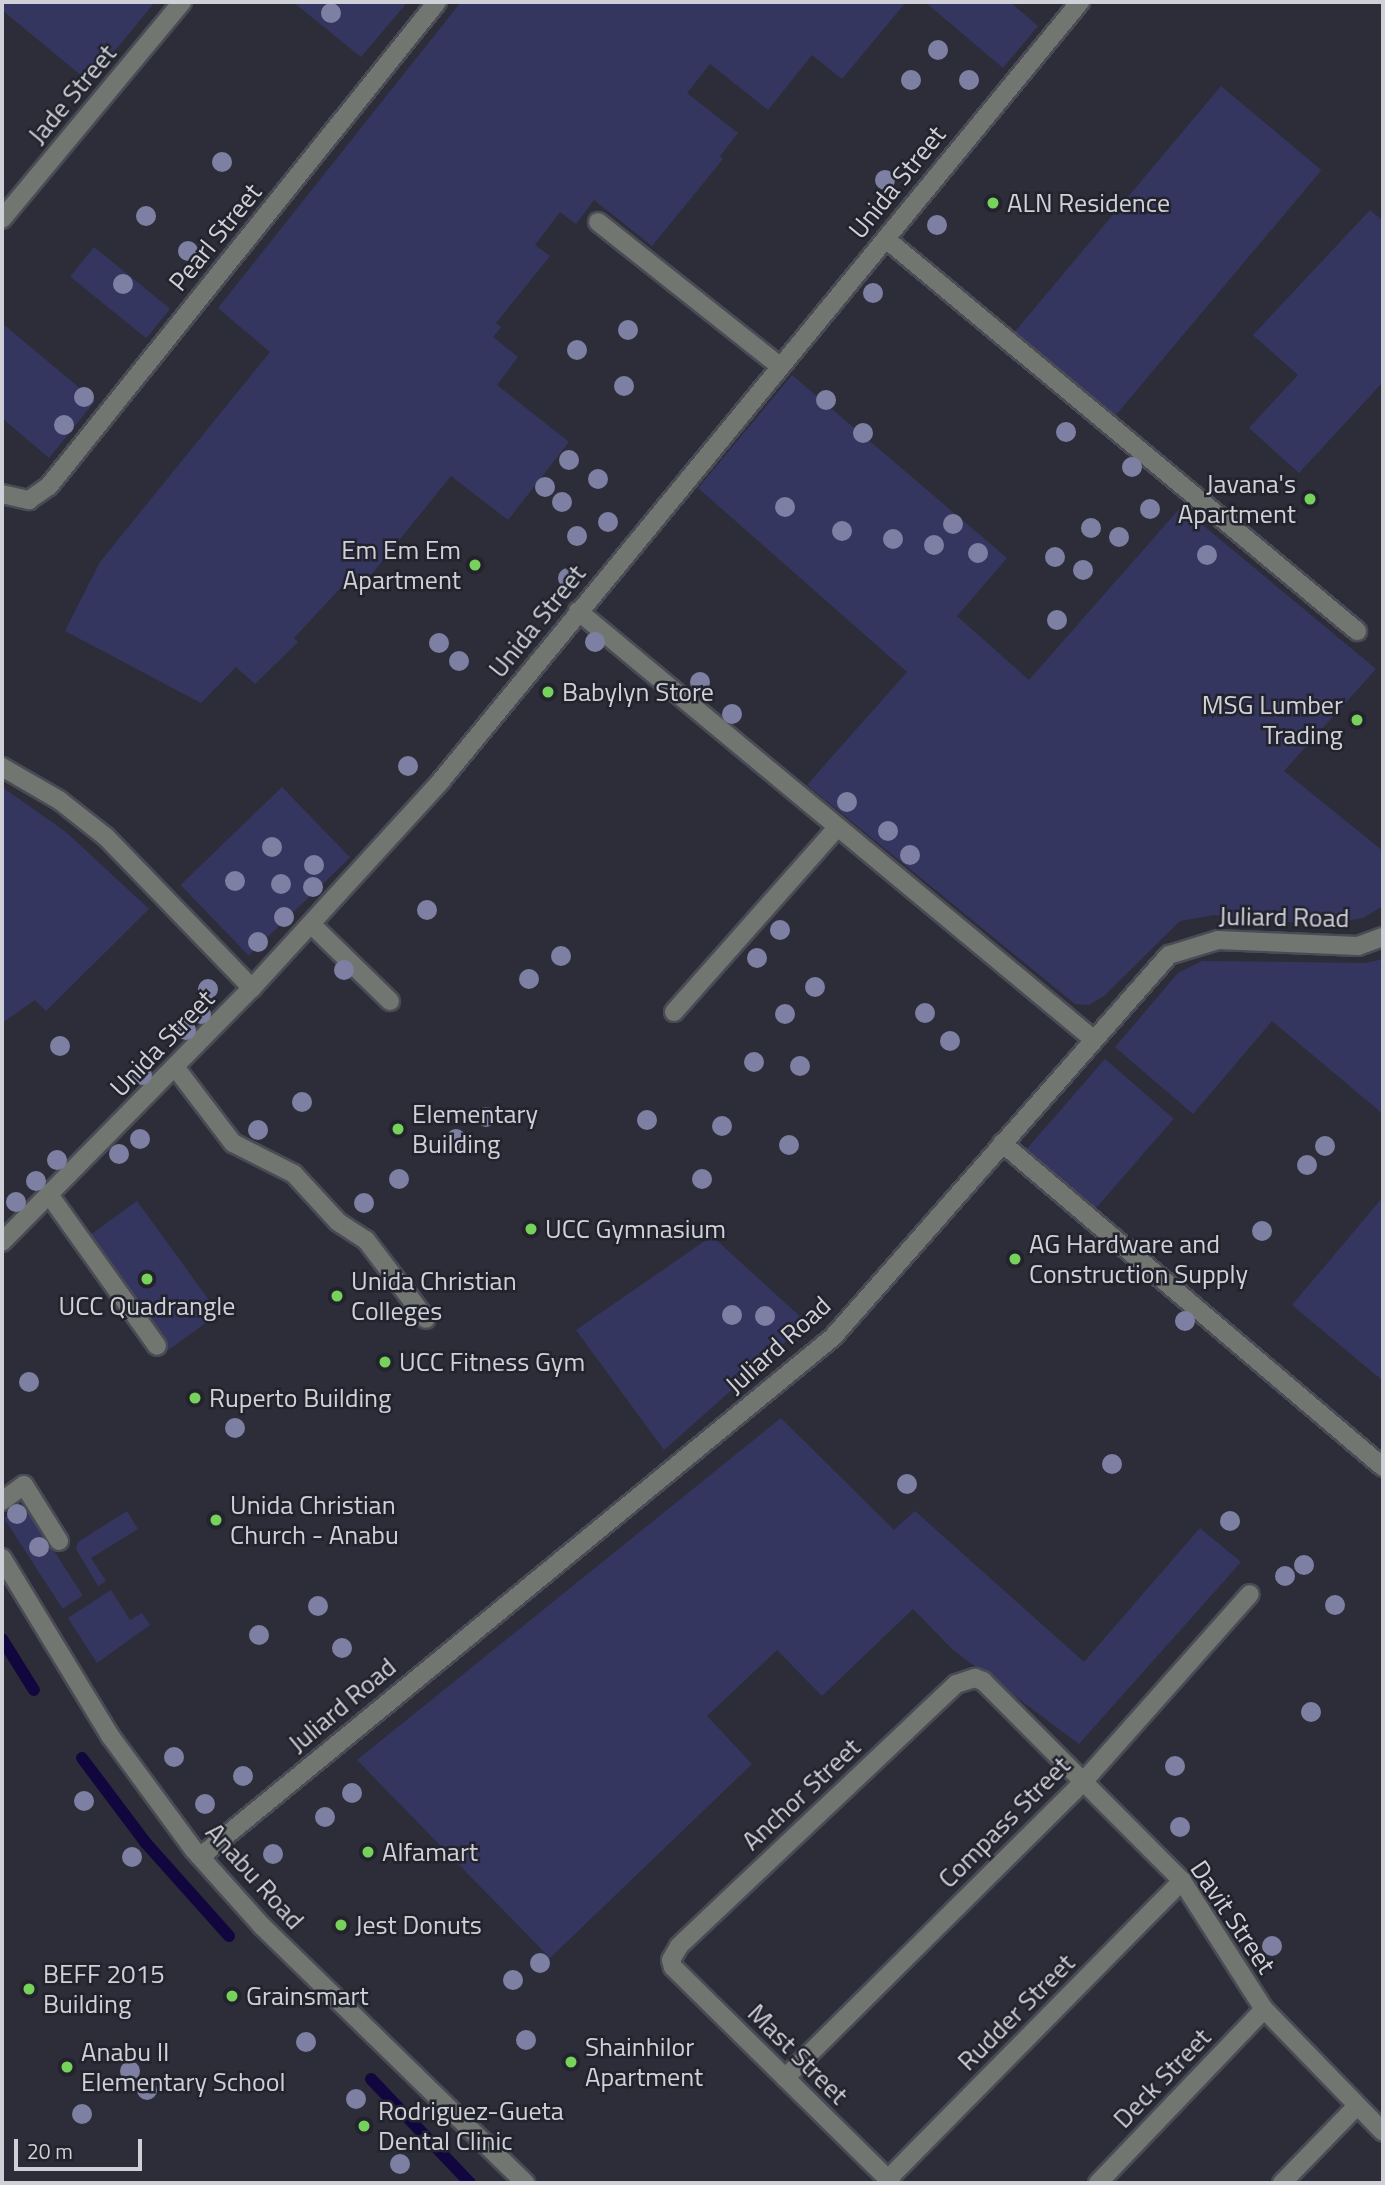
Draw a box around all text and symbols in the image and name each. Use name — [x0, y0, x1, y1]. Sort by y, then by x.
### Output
street label: Jade Street — [21, 38, 123, 150]
street label: Unida Street — [842, 119, 952, 245]
street label: Pearl Street — [162, 177, 268, 297]
place label: ALN Residence — [1007, 187, 1170, 219]
marker: ALN Residence — [985, 195, 1001, 211]
place label: Javana's Apartment — [1178, 468, 1296, 530]
marker: Javana's Apartment — [1302, 491, 1318, 507]
place label: Em Em Em Apartment — [341, 534, 461, 596]
marker: Em Em Em Apartment — [467, 557, 483, 573]
street label: Unida Street — [482, 558, 592, 684]
place label: Babylyn Store — [562, 676, 714, 708]
marker: Babylyn Store — [540, 684, 556, 700]
place label: MSG Lumber Trading — [1202, 689, 1343, 750]
marker: MSG Lumber Trading — [1349, 712, 1365, 728]
street label: Juliard Road — [1219, 900, 1349, 934]
street label: Unida Street — [104, 983, 220, 1103]
place label: Elementary Building — [412, 1098, 538, 1160]
marker: Elementary Building — [390, 1121, 406, 1137]
place label: UCC Gymnasium — [545, 1213, 726, 1245]
marker: UCC Gymnasium — [523, 1221, 539, 1237]
place label: AG Hardware and Construction Supply — [1029, 1228, 1248, 1290]
marker: AG Hardware and Construction Supply — [1007, 1251, 1023, 1267]
place label: Unida Christian Colleges — [351, 1265, 517, 1326]
marker: UCC Quadrangle — [139, 1271, 155, 1287]
marker: Unida Christian Colleges — [329, 1288, 345, 1304]
place label: UCC Quadrangle — [59, 1290, 235, 1322]
street label: Juliard Road — [719, 1290, 837, 1400]
place label: UCC Fitness Gym — [399, 1346, 585, 1378]
marker: UCC Fitness Gym — [377, 1354, 393, 1370]
place label: Ruperto Building — [209, 1382, 391, 1414]
marker: Ruperto Building — [187, 1390, 203, 1406]
place label: Unida Christian Church - Anabu — [230, 1489, 399, 1550]
marker: Unida Christian Church - Anabu — [208, 1512, 224, 1528]
street label: Juliard Road — [282, 1651, 402, 1759]
street label: Anchor Street — [735, 1731, 867, 1857]
street label: Compass Street — [932, 1750, 1076, 1894]
street label: Anabu Road — [199, 1817, 311, 1935]
place label: Alfamart — [382, 1836, 478, 1868]
marker: Alfamart — [360, 1844, 376, 1860]
street label: Davit Street — [1184, 1854, 1282, 1980]
place label: Jest Donuts — [355, 1909, 482, 1941]
marker: Jest Donuts — [333, 1917, 349, 1933]
street label: Rudder Street — [951, 1947, 1081, 2077]
place label: BEFF 2015 Building — [43, 1958, 165, 2020]
place label: Grainsmart — [246, 1980, 369, 2012]
marker: BEFF 2015 Building — [21, 1981, 37, 1997]
marker: Grainsmart — [224, 1988, 240, 2004]
street label: Mast Street — [741, 1997, 855, 2111]
street label: Deck Street — [1107, 2022, 1217, 2134]
place label: Shainhilor Apartment — [585, 2031, 703, 2092]
place label: Anabu II Elementary School — [81, 2036, 286, 2098]
marker: Shainhilor Apartment — [563, 2054, 579, 2070]
marker: Anabu II Elementary School — [59, 2059, 75, 2075]
place label: Rodriguez-Gueta Dental Clinic — [378, 2095, 564, 2156]
marker: Rodriguez-Gueta Dental Clinic — [356, 2118, 372, 2134]
scale bar — [18, 2126, 145, 2170]
text: 20 m — [27, 2135, 73, 2167]

